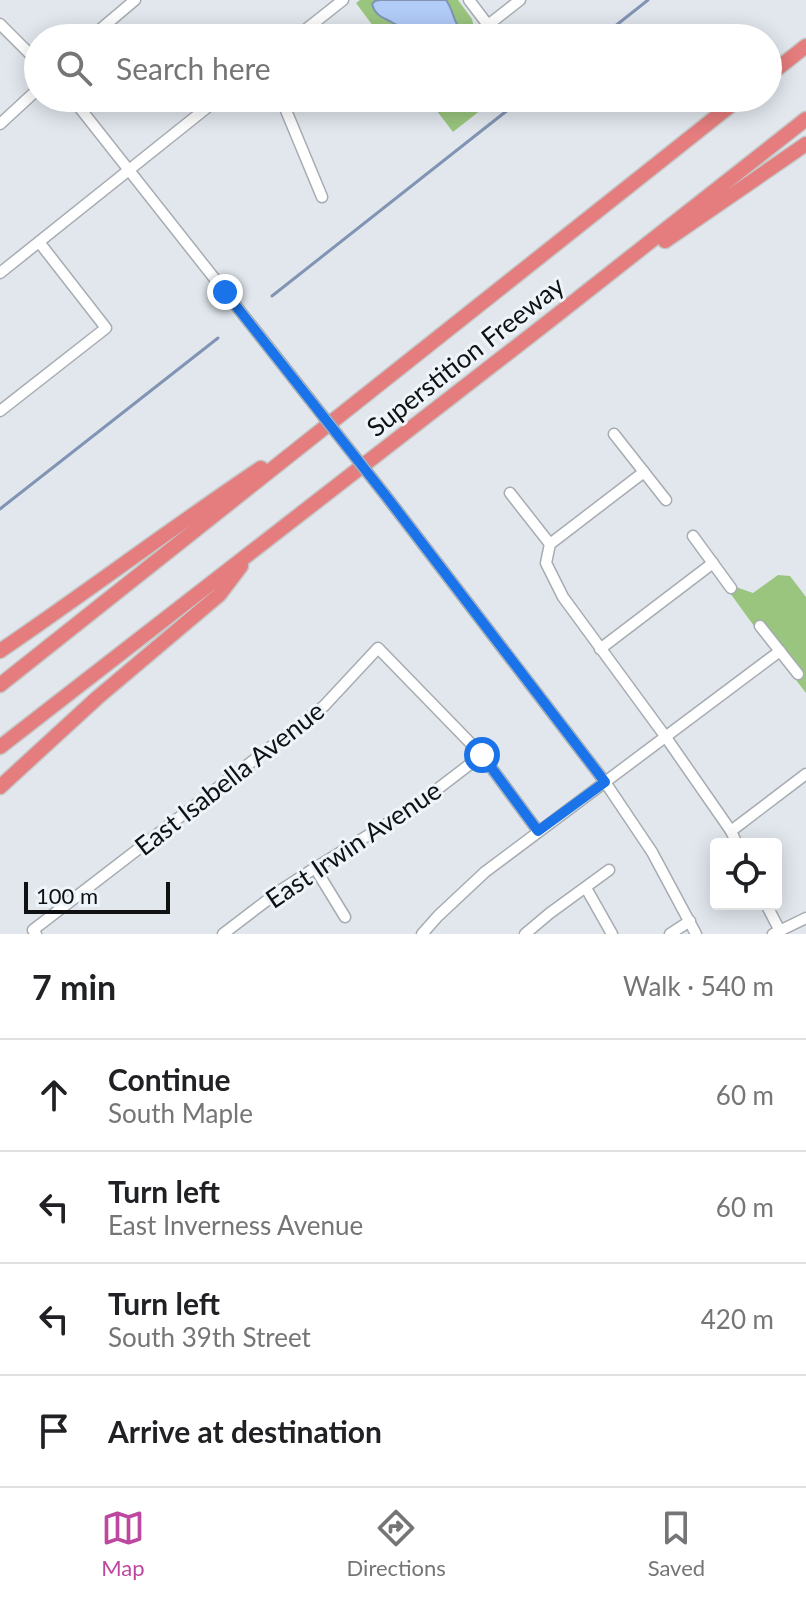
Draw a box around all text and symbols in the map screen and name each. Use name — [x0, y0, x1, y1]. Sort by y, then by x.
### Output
search box — [24, 24, 782, 112]
icon: search — [52, 46, 96, 90]
text: Search here — [116, 50, 271, 86]
street label: Superstition Freeway — [360, 269, 570, 443]
route end — [207, 274, 243, 310]
street label: East Isabella Avenue — [128, 694, 330, 862]
route start — [464, 737, 500, 773]
street label: East Irwin Avenue — [259, 774, 447, 914]
map controls — [710, 838, 782, 910]
button: locate — [710, 838, 782, 910]
scale bar — [24, 878, 170, 914]
text: 100 m — [36, 882, 98, 909]
text: 7 min — [32, 966, 116, 1007]
text: Walk · 540 m — [623, 970, 774, 1002]
text: Continue — [108, 1061, 231, 1097]
icon: ahead — [32, 1073, 76, 1117]
text: 60 m — [716, 1079, 774, 1111]
text: South Maple — [108, 1097, 253, 1129]
text: Turn left — [108, 1173, 220, 1209]
icon: left — [32, 1185, 76, 1229]
text: 60 m — [716, 1191, 774, 1223]
text: East Inverness Avenue — [108, 1209, 363, 1241]
text: Turn left — [108, 1285, 220, 1321]
icon: left — [32, 1297, 76, 1341]
text: 420 m — [701, 1303, 774, 1335]
text: South 39th Street — [108, 1321, 311, 1353]
icon: arrive — [32, 1409, 76, 1453]
text: Arrive at destination — [108, 1413, 382, 1449]
tab: Map — [101, 1506, 145, 1581]
tab: Directions — [347, 1506, 446, 1581]
tab: Saved — [648, 1506, 705, 1581]

